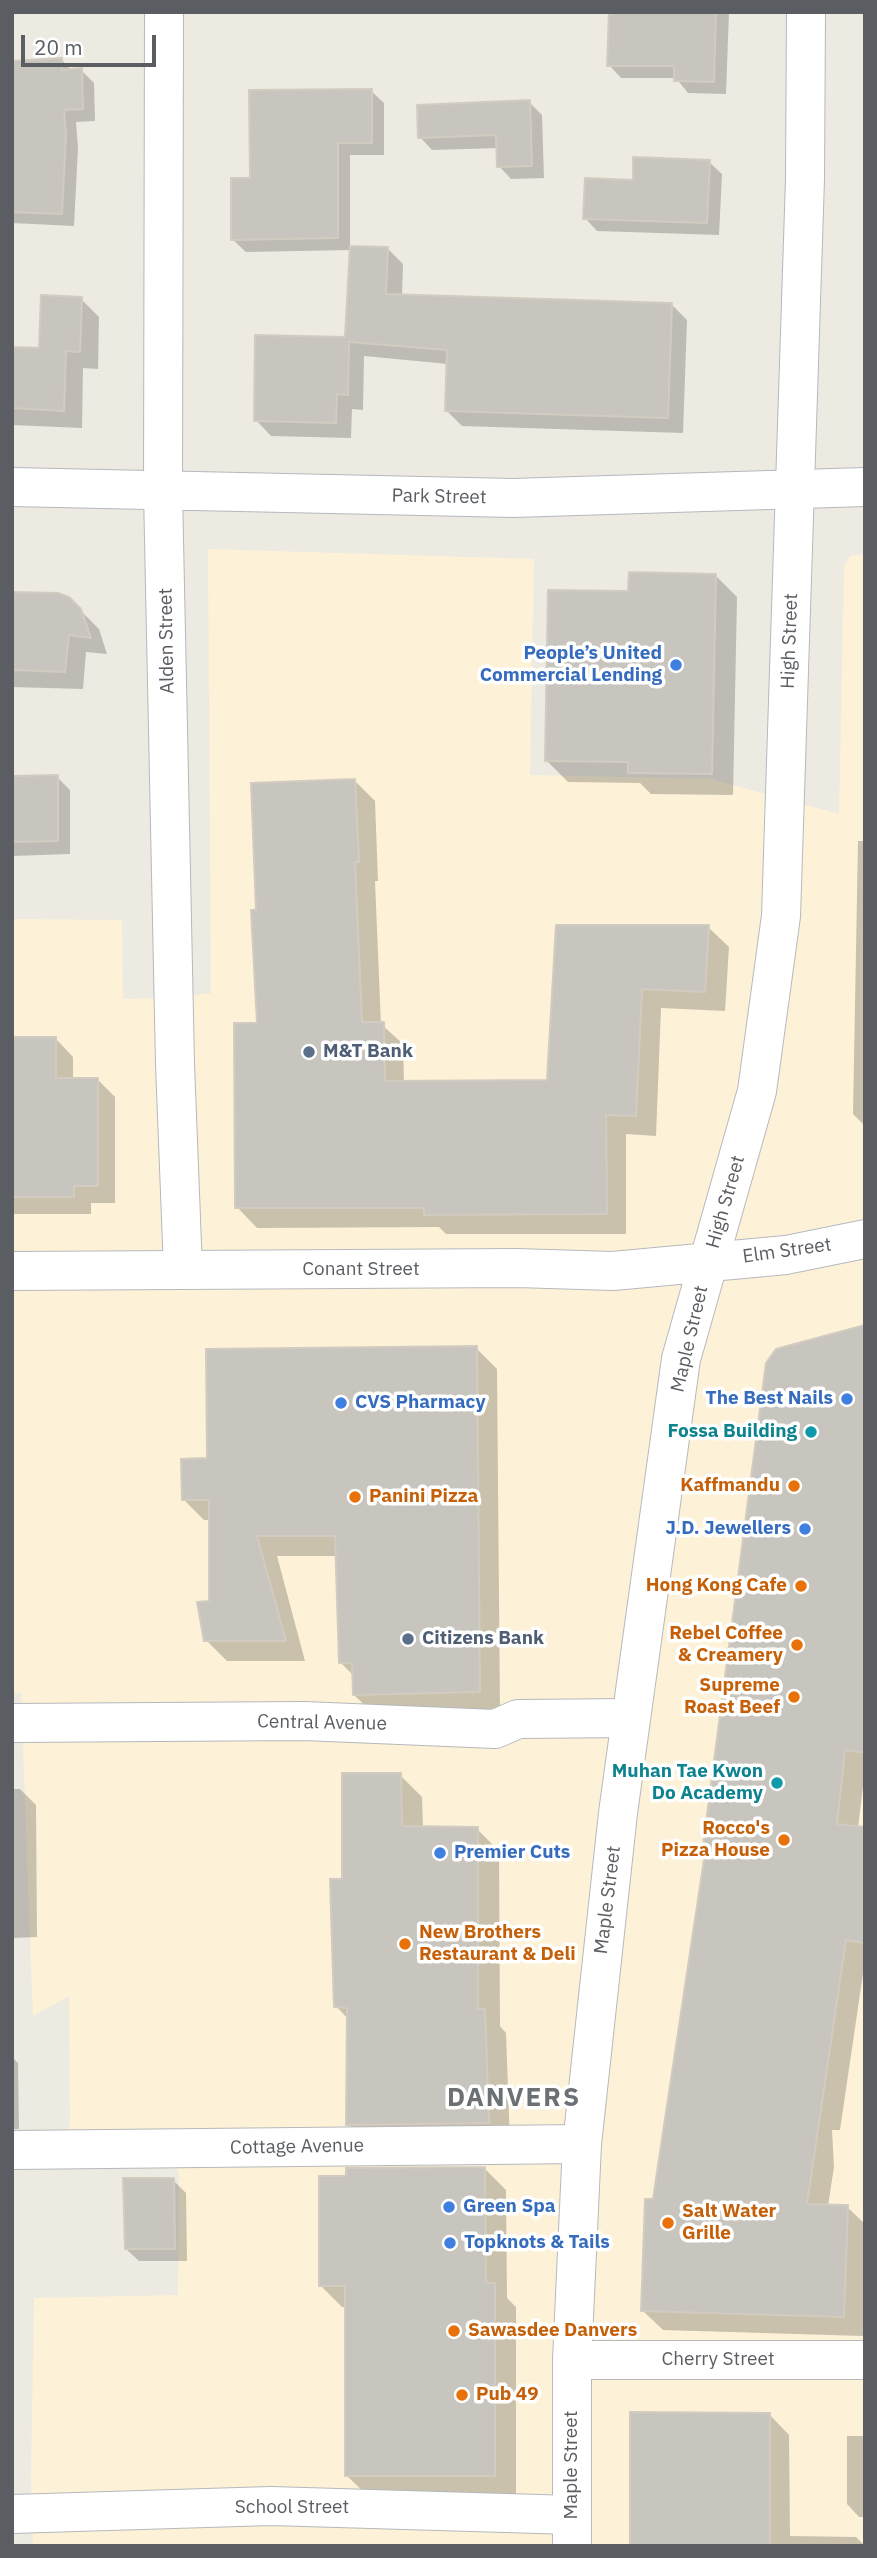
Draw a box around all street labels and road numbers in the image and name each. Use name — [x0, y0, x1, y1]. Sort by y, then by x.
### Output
street label: Park Street — [391, 485, 487, 509]
street label: Alden Street — [155, 588, 179, 694]
street label: High Street — [777, 593, 803, 689]
street label: High Street — [702, 1153, 750, 1251]
street label: Elm Street — [741, 1233, 833, 1269]
street label: Conant Street — [302, 1259, 420, 1281]
street label: Maple Street — [667, 1283, 713, 1395]
street label: Central Avenue — [257, 1710, 387, 1736]
street label: Maple Street — [590, 1845, 626, 1955]
street label: Cottage Avenue — [230, 2134, 364, 2160]
street label: Cherry Street — [661, 2349, 775, 2371]
street label: Maple Street — [561, 2411, 583, 2519]
street label: School Street — [235, 2497, 349, 2519]

